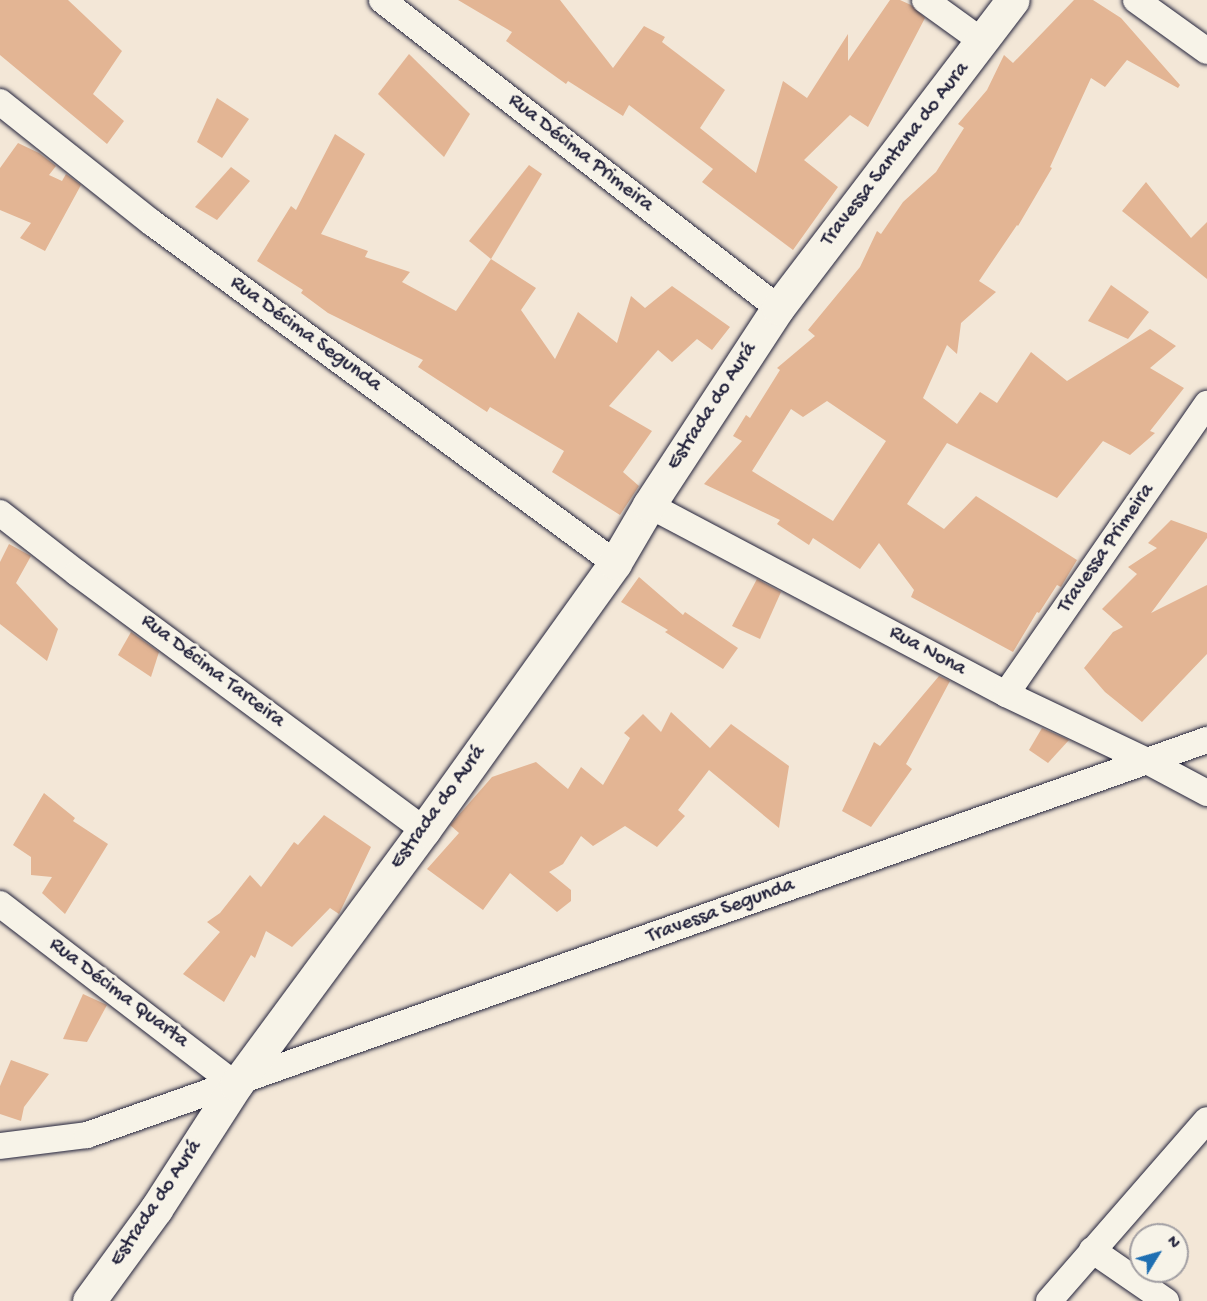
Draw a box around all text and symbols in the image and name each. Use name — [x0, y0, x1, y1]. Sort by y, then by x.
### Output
street label: Travessa Santana do Aura — [816, 58, 976, 252]
street label: Rua Décima Primeira — [502, 89, 658, 219]
street label: Rua Décima Segunda — [224, 271, 386, 399]
street label: Estrada do Aurá — [662, 339, 764, 475]
street label: Travessa Primeira — [1053, 479, 1161, 619]
street label: Rua Décima Tarceira — [135, 610, 289, 734]
street label: Rua Nona — [884, 621, 970, 683]
street label: Estrada do Aurá — [386, 741, 492, 875]
street label: Travessa Segunda — [644, 874, 798, 950]
street label: Rua Décima Quarta — [43, 933, 193, 1055]
street label: Estrada do Aurá — [105, 1136, 209, 1272]
north arrow — [1129, 1223, 1189, 1283]
text: N — [1161, 1233, 1183, 1253]

